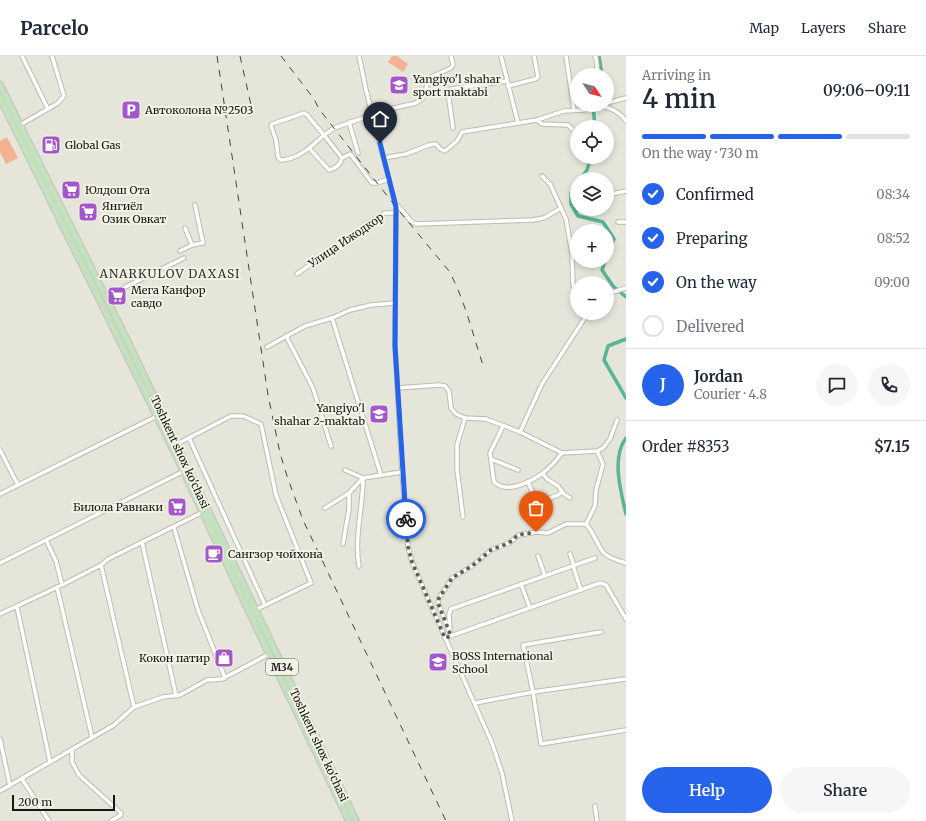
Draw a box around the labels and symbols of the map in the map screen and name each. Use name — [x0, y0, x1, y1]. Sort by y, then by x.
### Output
north arrow — [570, 68, 614, 112]
place label: Yangiyo'l shahar sport maktabi — [412, 72, 501, 99]
school or university icon: Yangiyo'l shahar sport maktabi — [388, 74, 410, 96]
parking icon: Автоколона №2503 — [120, 99, 142, 121]
pin — [363, 102, 397, 143]
place label: Автоколона №2503 — [144, 103, 253, 117]
fuel station icon: Global Gas — [40, 134, 62, 156]
place label: Global Gas — [65, 138, 121, 152]
supermarket icon: Юлдош Ота — [60, 179, 82, 201]
place label: Юлдош Ота — [85, 183, 150, 197]
place label: Янгиёл Озик Овкат — [102, 199, 167, 226]
supermarket icon: Янгиёл Озик Овкат — [77, 201, 99, 223]
street label: Улица Ижодкор — [305, 209, 387, 271]
district label: ANARKULOV DAXASI — [98, 266, 241, 281]
place label: Мега Канфор савдо — [131, 283, 206, 310]
supermarket icon: Мега Канфор савдо — [106, 285, 128, 307]
street label: Toshkent shox ko'chasi — [148, 393, 213, 511]
place label: Yangiyo'l shahar 2-maktab — [274, 401, 366, 428]
school or university icon: Yangiyo'l shahar 2-maktab — [368, 403, 390, 425]
pin — [519, 491, 553, 532]
supermarket icon: Билола Равнаки — [166, 496, 188, 518]
courier — [386, 499, 426, 539]
place label: Билола Равнаки — [73, 500, 163, 514]
cafe icon: Сангзор чойхона — [203, 543, 225, 565]
place label: Сангзор чойхона — [228, 547, 323, 561]
shop icon: Кокон патир — [213, 647, 235, 669]
place label: BOSS International School — [452, 649, 554, 676]
place label: Кокон патир — [139, 651, 210, 665]
school or university icon: BOSS International School — [427, 651, 449, 673]
road number: M34 — [266, 659, 298, 675]
street label: Toshkent shox ko'chasi — [287, 686, 352, 804]
scale bar — [12, 793, 115, 812]

